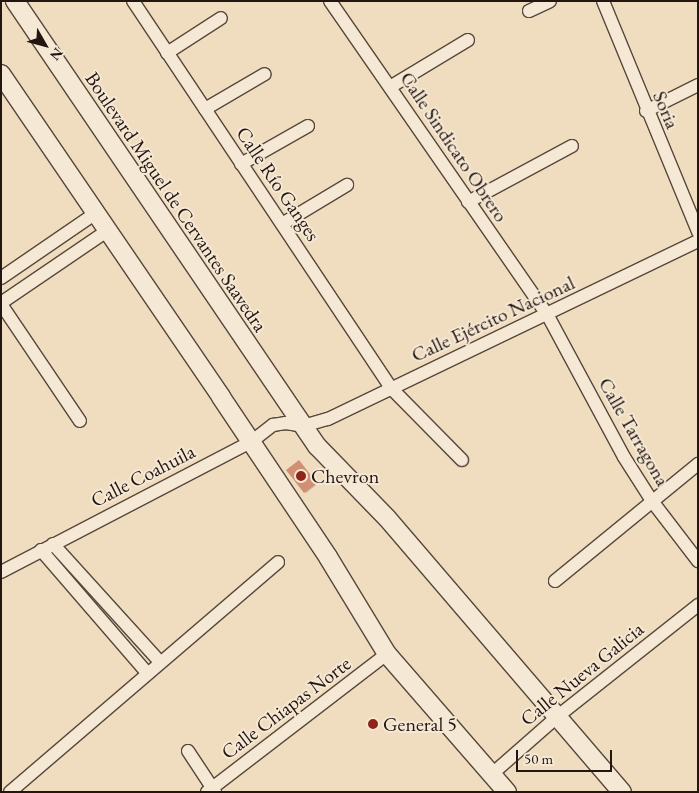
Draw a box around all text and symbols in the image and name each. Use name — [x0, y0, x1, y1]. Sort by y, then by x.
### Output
north arrow — [20, 20, 70, 70]
text: N — [46, 44, 67, 64]
street label: Boulevard Miguel de Cervantes Saavedra — [80, 67, 272, 337]
street label: Calle Sindicato Obrero — [395, 67, 513, 227]
street label: Soria — [647, 87, 685, 133]
street label: Calle Río Ganges — [231, 122, 325, 246]
street label: Calle Ejército Nacional — [408, 271, 578, 367]
street label: Calle Tarragona — [593, 373, 675, 491]
street label: Calle Coahuila — [87, 439, 199, 513]
place label: Chevron — [311, 464, 379, 488]
marker: Chevron — [295, 470, 307, 482]
street label: Calle Nueva Galicia — [516, 617, 648, 731]
street label: Calle Chiapas Norte — [217, 652, 355, 764]
place label: General 5 — [383, 712, 457, 736]
marker: General 5 — [367, 718, 379, 730]
scale bar — [519, 740, 615, 772]
text: 50 m — [524, 749, 553, 768]

